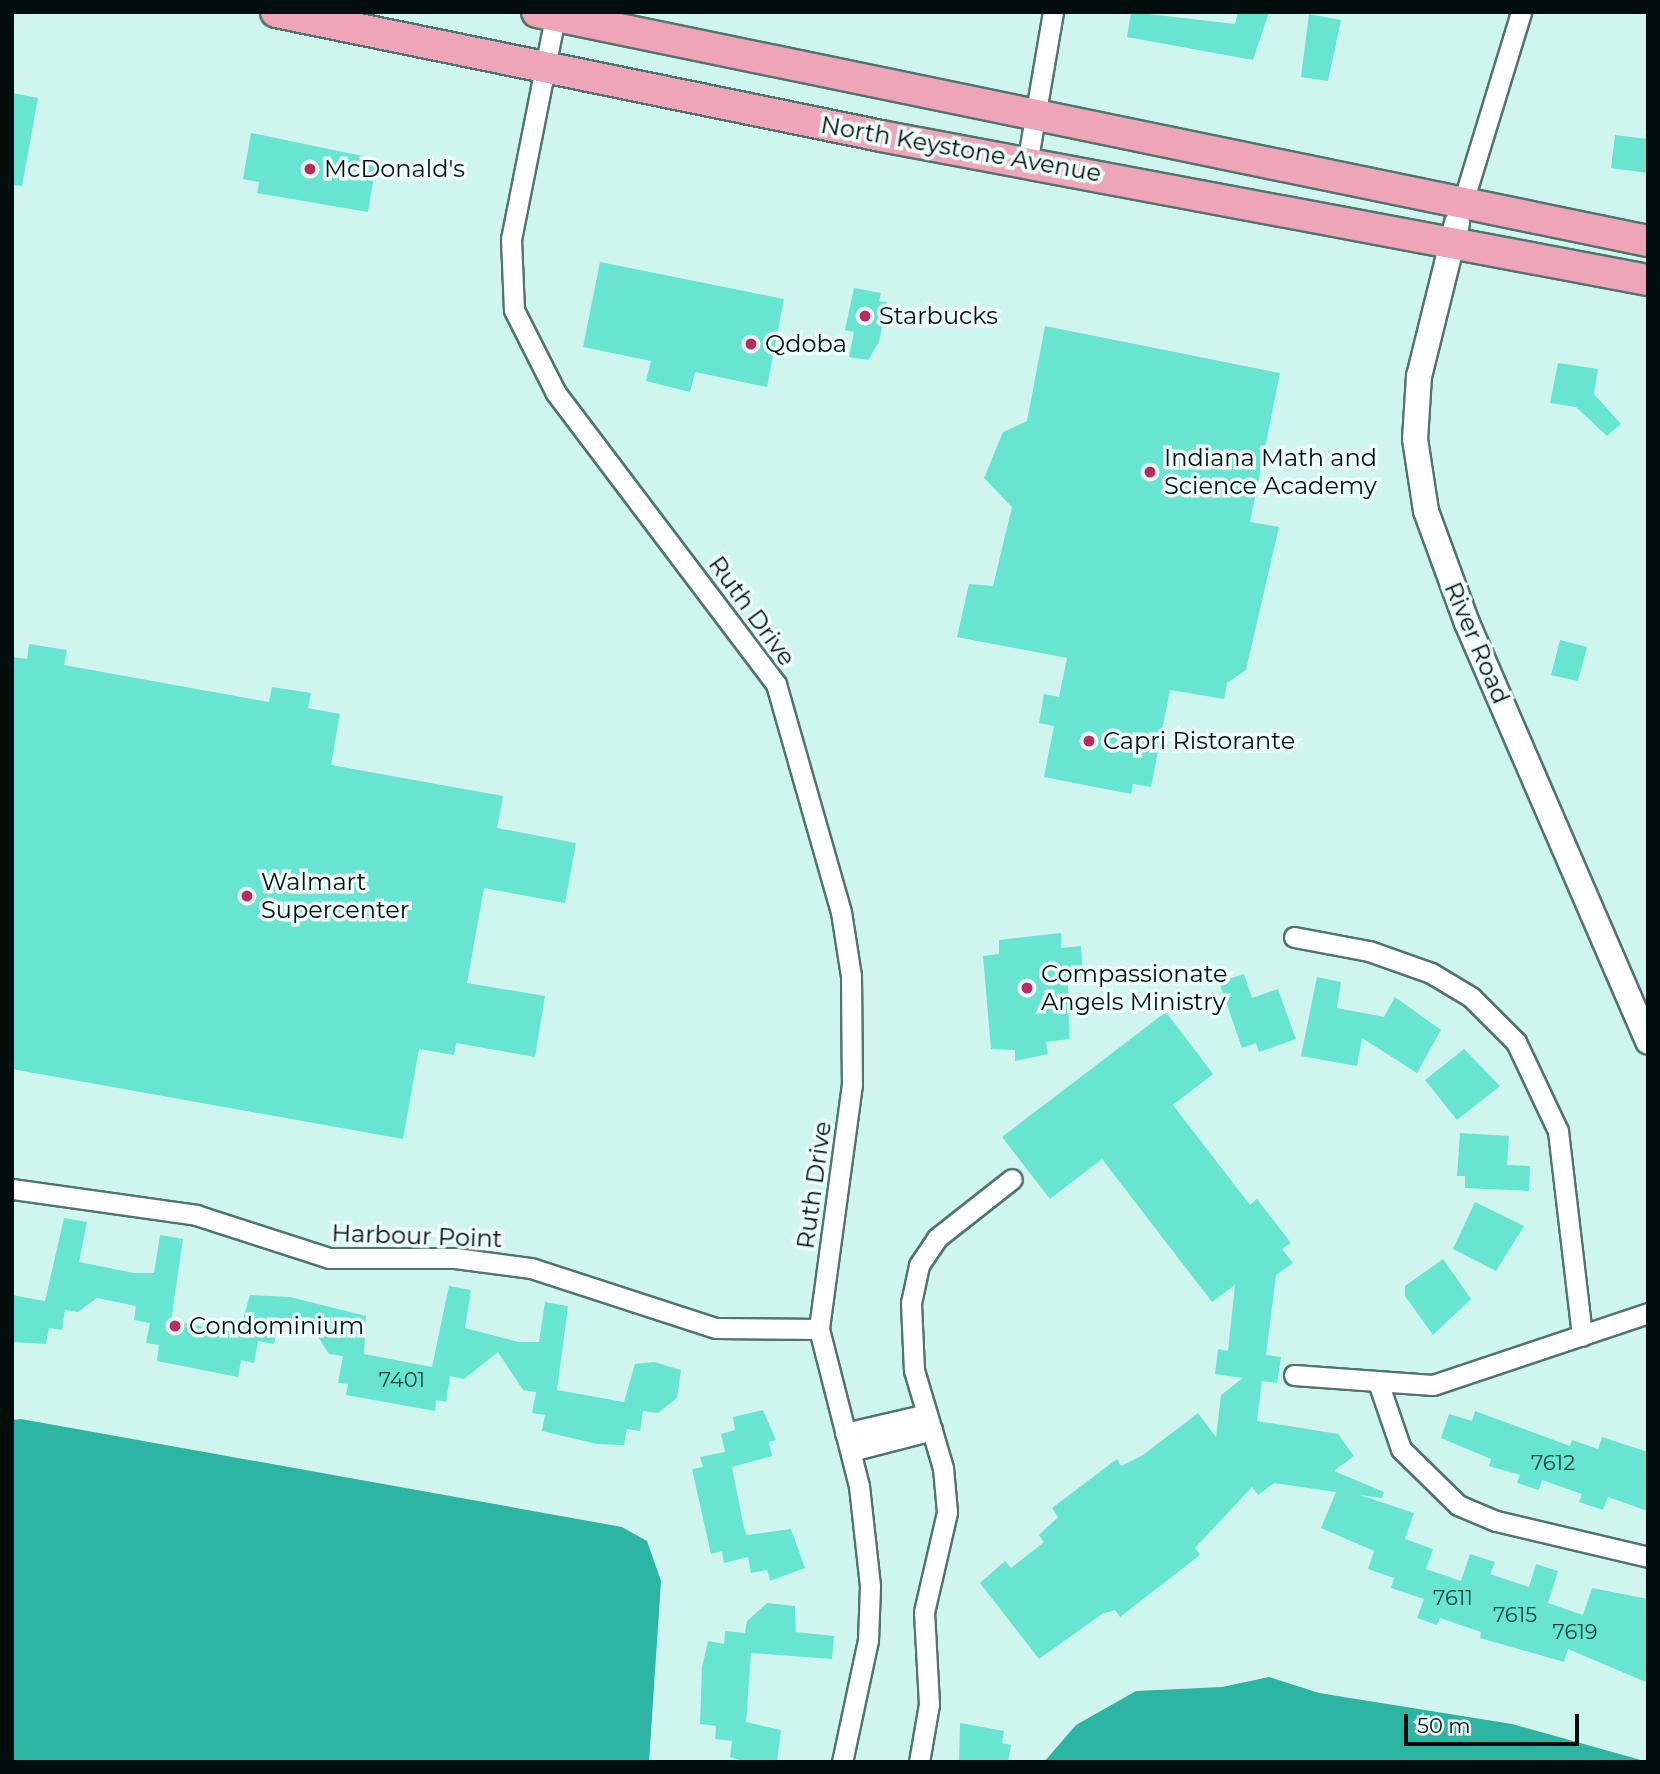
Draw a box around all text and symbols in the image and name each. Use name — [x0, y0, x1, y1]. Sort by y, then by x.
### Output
street label: North Keystone Avenue — [819, 110, 1103, 188]
place label: McDonald's — [324, 155, 465, 183]
marker: McDonald's — [302, 161, 318, 177]
place label: Starbucks — [879, 302, 998, 330]
marker: Starbucks — [857, 308, 873, 324]
place label: Qdoba — [765, 330, 847, 358]
marker: Qdoba — [743, 336, 759, 352]
place label: Indiana Math and Science Academy — [1164, 444, 1377, 500]
marker: Indiana Math and Science Academy — [1142, 464, 1158, 480]
street label: Ruth Drive — [703, 551, 801, 671]
street label: River Road — [1438, 578, 1516, 708]
place label: Capri Ristorante — [1103, 727, 1295, 755]
marker: Capri Ristorante — [1081, 733, 1097, 749]
place label: Walmart Supercenter — [261, 868, 409, 924]
marker: Walmart Supercenter — [239, 888, 255, 904]
place label: Compassionate Angels Ministry — [1041, 960, 1227, 1016]
marker: Compassionate Angels Ministry — [1019, 980, 1035, 996]
street label: Ruth Drive — [791, 1119, 837, 1251]
street label: Harbour Point — [331, 1219, 503, 1253]
place label: Condominium — [189, 1312, 364, 1340]
marker: Condominium — [167, 1318, 183, 1334]
house number: 7401 — [379, 1367, 425, 1393]
house number: 7612 — [1531, 1450, 1575, 1476]
house number: 7611 — [1433, 1585, 1473, 1611]
house number: 7615 — [1493, 1602, 1537, 1628]
house number: 7619 — [1552, 1619, 1598, 1645]
scale bar — [1408, 1700, 1583, 1744]
text: 50 m — [1417, 1713, 1471, 1738]

